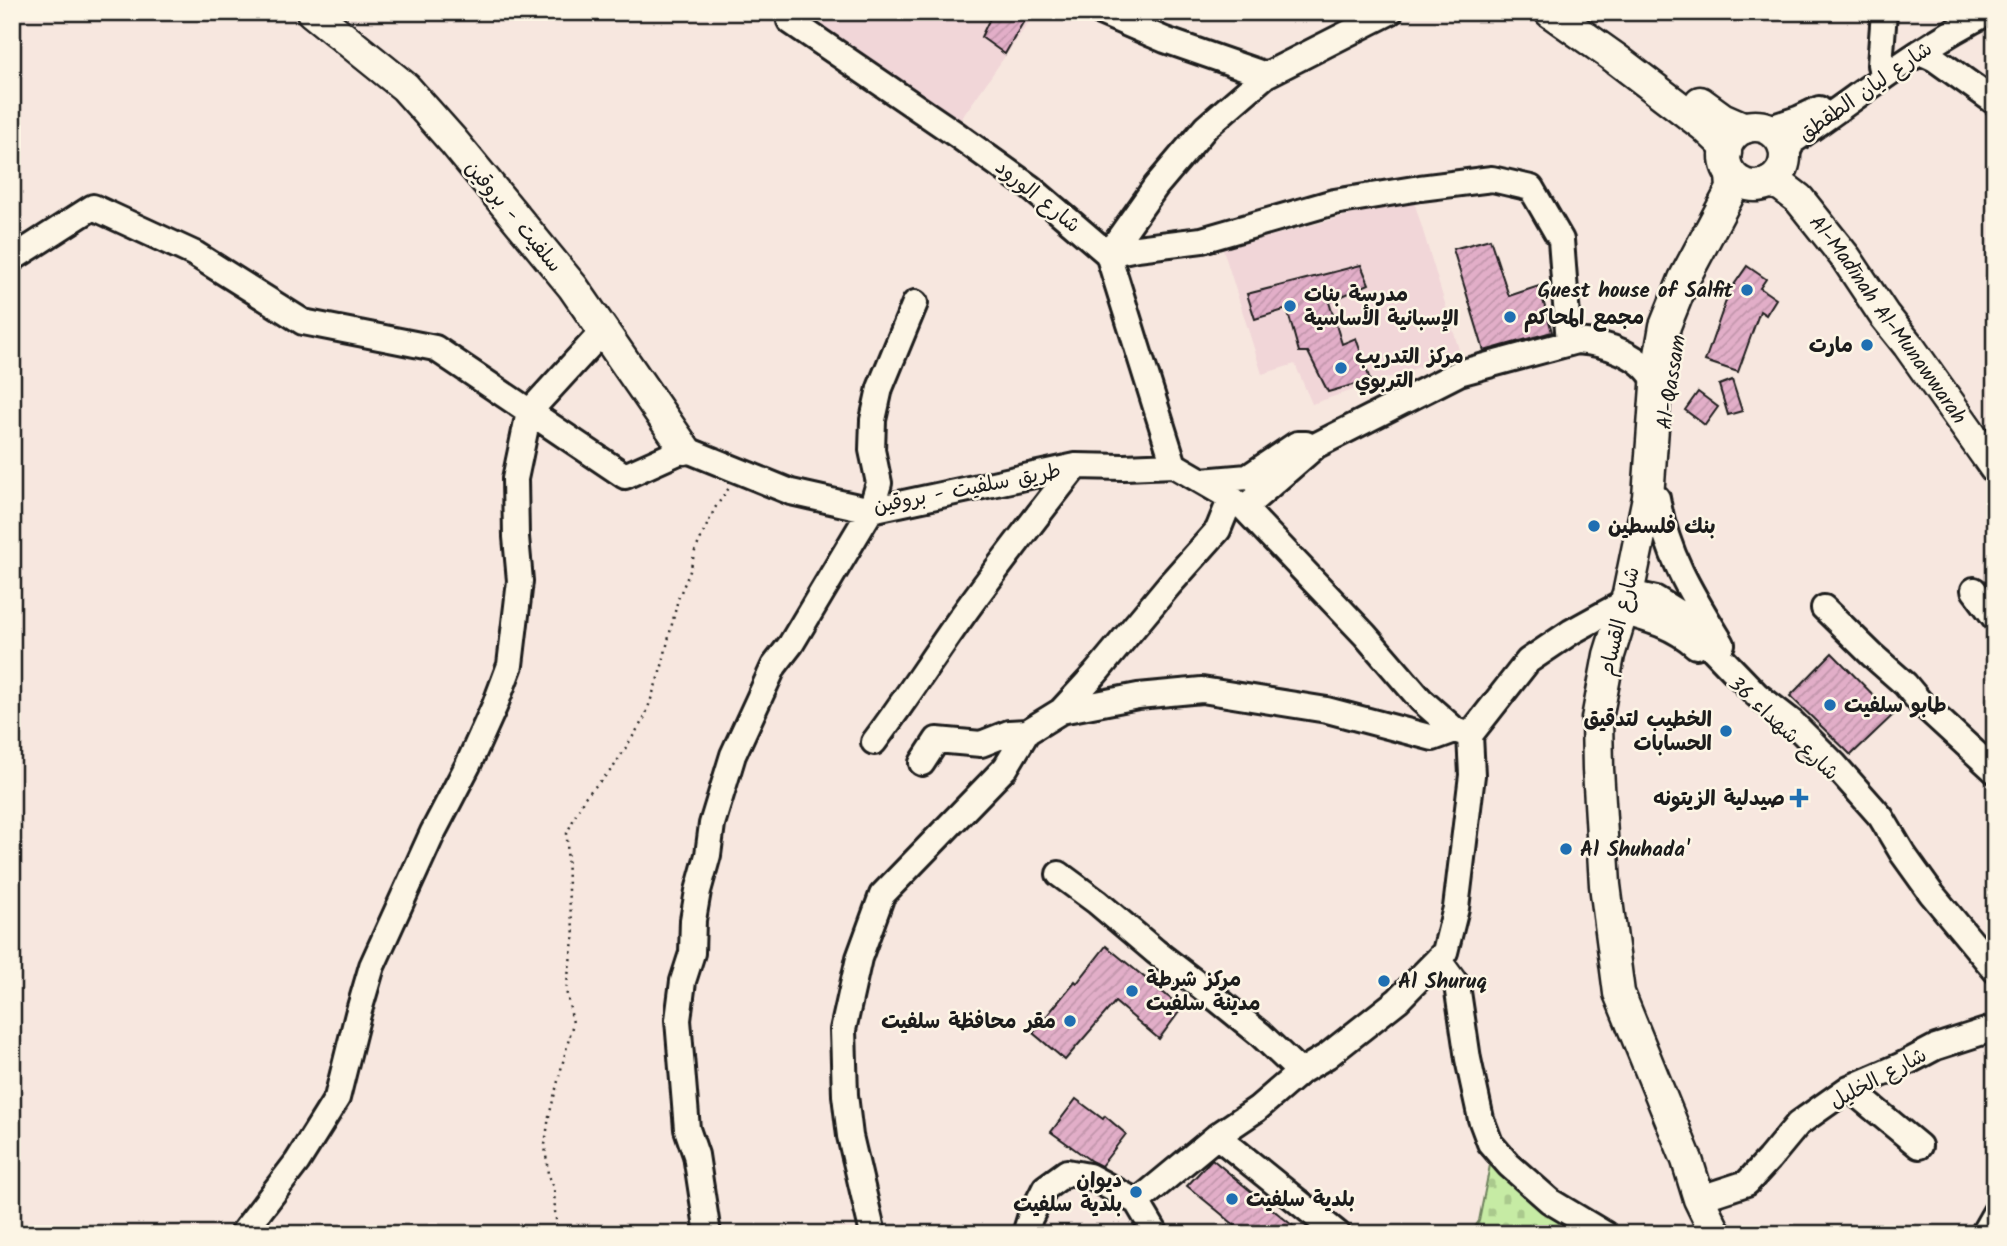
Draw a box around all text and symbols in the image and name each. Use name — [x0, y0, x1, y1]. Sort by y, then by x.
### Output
street label: شارع ليان الطقطق — [1792, 34, 1940, 151]
street label: شارع الورود — [987, 152, 1087, 242]
street label: سلفيت - بروقين — [456, 153, 570, 281]
street label: Al-Madīnah Al-Munawwarah — [1800, 208, 1974, 432]
place label: Guest house of Salfit — [1538, 275, 1734, 308]
place label: مدرسة بنات الإسبانية الأساسية — [1304, 279, 1459, 336]
marker: Guest house of Salfit — [1739, 282, 1755, 298]
marker: مدرسة بنات الإسبانية الأساسية — [1282, 298, 1298, 314]
place label: مجمع المحاكم — [1524, 302, 1644, 335]
marker: مجمع المحاكم — [1502, 309, 1518, 325]
place label: مارت — [1809, 330, 1853, 363]
street label: Al-Qassam — [1649, 333, 1696, 432]
marker: مارت — [1859, 337, 1875, 353]
place label: مركز التدريب التربوي — [1355, 341, 1464, 398]
marker: مركز التدريب التربوي — [1333, 360, 1349, 376]
street label: طريق سلفيت - بروقين — [871, 455, 1064, 524]
place label: بنك فلسطين — [1608, 511, 1716, 544]
marker: بنك فلسطين — [1586, 518, 1602, 534]
street label: شارع القسام — [1591, 563, 1650, 679]
street label: شارع شهداء 36 — [1720, 669, 1846, 789]
place label: طابو سلفيت — [1844, 690, 1947, 723]
marker: طابو سلفيت — [1822, 697, 1838, 713]
place label: الخطيب لتدقيق الحسابات — [1584, 704, 1712, 761]
marker: الخطيب لتدقيق الحسابات — [1718, 723, 1734, 739]
place label: صيدلية الزيتونه — [1653, 783, 1785, 816]
marker: صيدلية الزيتونه — [1791, 790, 1807, 806]
place label: Al Shuhada' — [1580, 834, 1691, 867]
marker: Al Shuhada' — [1558, 841, 1574, 857]
place label: مركز شرطة مدينة سلفيت — [1146, 964, 1260, 1021]
place label: Al Shuruq — [1398, 966, 1487, 999]
marker: Al Shuruq — [1376, 973, 1392, 989]
marker: مركز شرطة مدينة سلفيت — [1124, 983, 1140, 999]
place label: مقر محافظة سلفيت — [881, 1006, 1056, 1039]
marker: مقر محافظة سلفيت — [1062, 1013, 1078, 1029]
street label: شارع الخليل — [1824, 1040, 1933, 1119]
place label: ديوان بلدية سلفيت — [1013, 1165, 1122, 1222]
marker: ديوان بلدية سلفيت — [1128, 1184, 1144, 1200]
place label: بلدية سلفيت — [1246, 1184, 1355, 1217]
marker: بلدية سلفيت — [1224, 1191, 1240, 1207]

